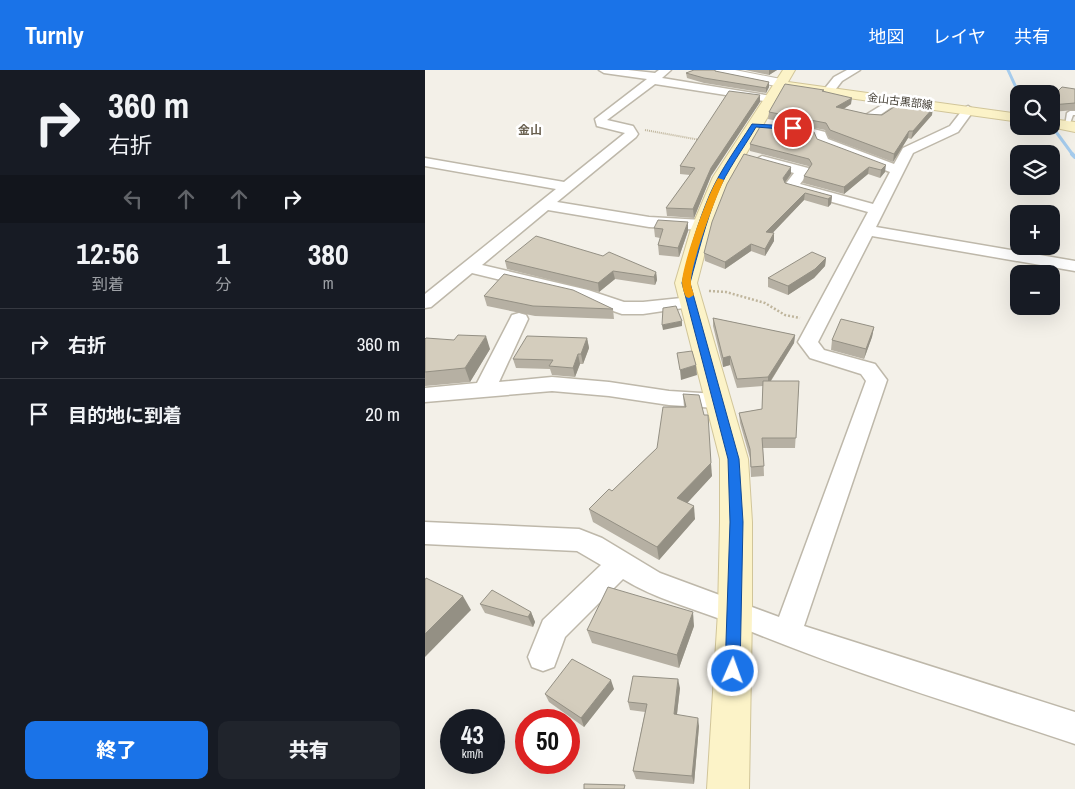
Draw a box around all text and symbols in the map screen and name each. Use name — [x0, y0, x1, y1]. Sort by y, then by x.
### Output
text: Turnly — [25, 19, 84, 51]
text: 地図 — [869, 24, 905, 49]
text: レイヤ — [933, 24, 986, 49]
text: 共有 — [1014, 24, 1050, 49]
text: 360 m — [108, 82, 189, 129]
map controls — [1010, 85, 1060, 315]
button: search — [1010, 85, 1060, 135]
icon: right — [25, 90, 90, 155]
street label: 金山古黒部線 — [866, 90, 934, 112]
pin — [772, 107, 814, 149]
icon: arrive — [779, 114, 807, 142]
district label: 金山 — [518, 122, 542, 138]
text: 右折 — [108, 130, 152, 160]
button: layers — [1010, 145, 1060, 195]
icon: left — [119, 185, 147, 213]
icon: ahead — [172, 185, 200, 213]
icon: ahead — [225, 185, 253, 213]
icon: right — [278, 185, 306, 213]
button: + — [1010, 205, 1060, 255]
text: 12:56 — [76, 233, 139, 273]
text: 1 — [217, 233, 230, 273]
text: 380 — [308, 234, 349, 274]
button: − — [1010, 265, 1060, 315]
text: m — [323, 272, 334, 294]
text: 到着 — [92, 273, 124, 295]
text: 分 — [215, 273, 231, 295]
icon: right — [25, 330, 53, 358]
text: 360 m — [357, 331, 400, 357]
text: 右折 — [68, 332, 106, 358]
icon: arrive — [25, 400, 53, 428]
text: 20 m — [365, 401, 400, 427]
text: 目的地に到着 — [68, 402, 182, 428]
position arrow — [706, 644, 758, 696]
speed limit sign: 50 — [515, 709, 580, 774]
text: 43 — [461, 718, 484, 752]
button: 終了 — [25, 721, 208, 779]
button: 共有 — [218, 721, 400, 779]
text: km/h — [462, 746, 483, 762]

